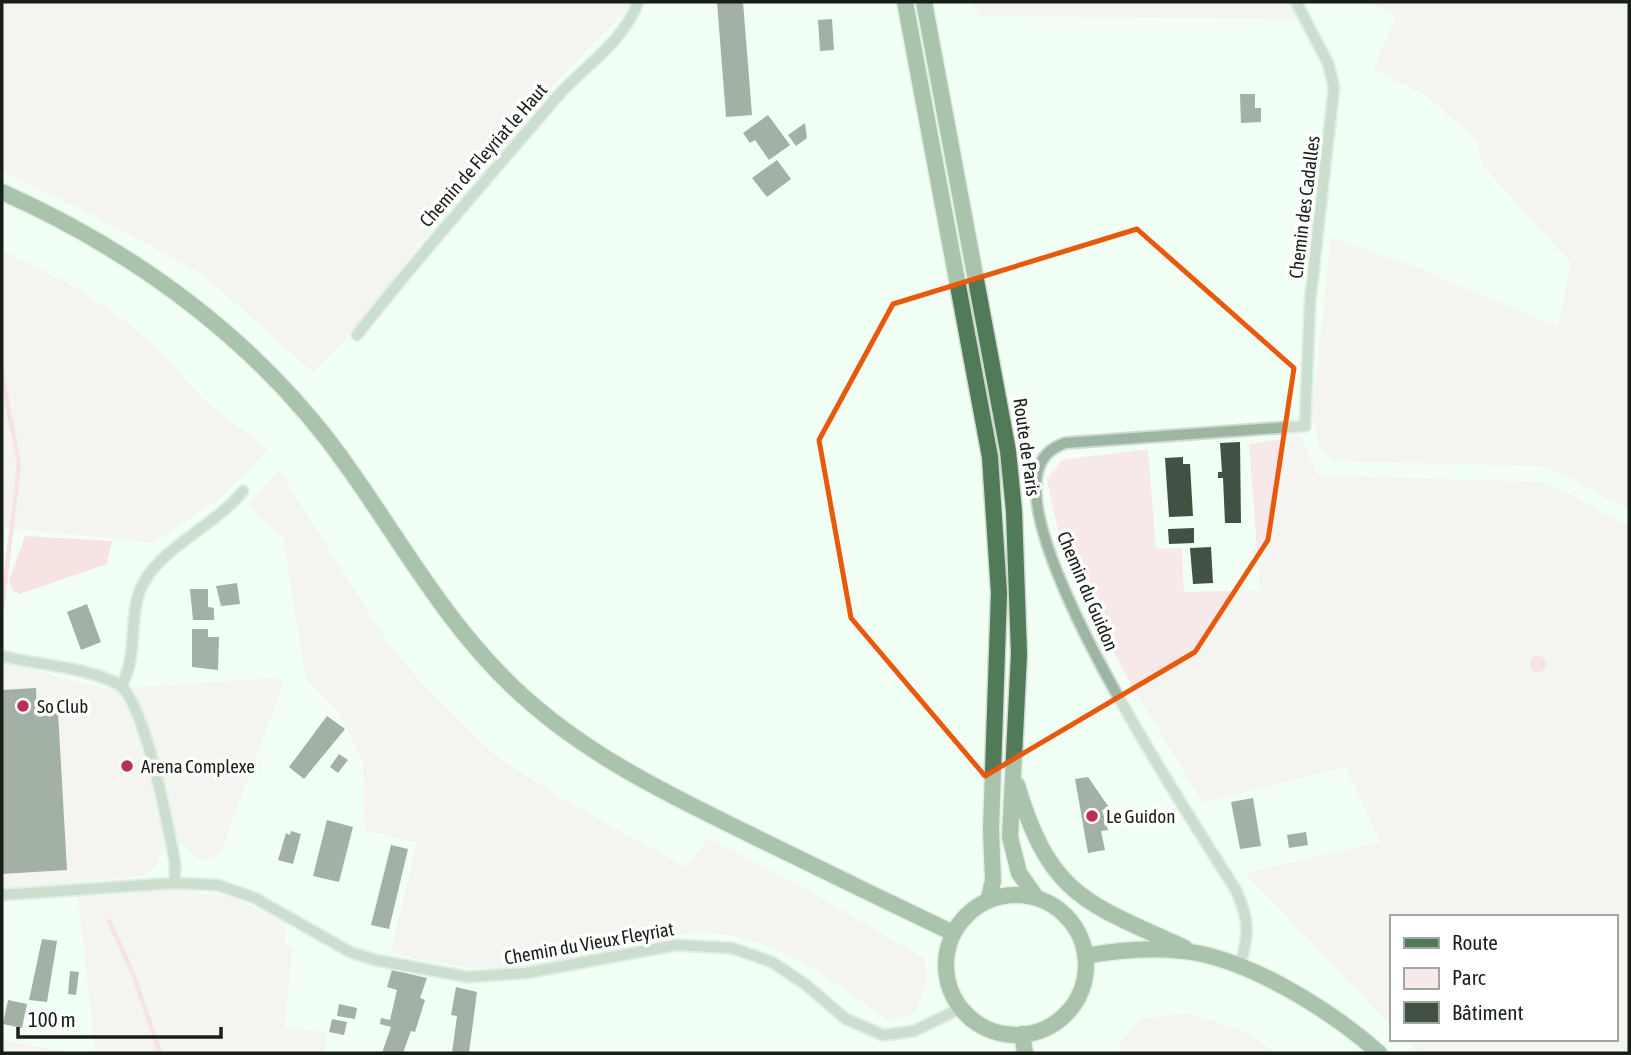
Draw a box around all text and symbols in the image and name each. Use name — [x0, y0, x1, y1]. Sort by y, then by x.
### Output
street label: Chemin de Fleyriat le Haut — [415, 79, 551, 231]
street label: Chemin des Cadalles — [1284, 134, 1324, 280]
street label: Route de Paris — [1009, 397, 1045, 498]
street label: Chemin du Guidon — [1053, 528, 1123, 654]
place label: So Club — [37, 695, 88, 717]
marker: So Club — [15, 698, 31, 714]
place label: Arena Complexe — [141, 755, 255, 777]
marker: Arena Complexe — [119, 758, 135, 774]
place label: Le Guidon — [1106, 805, 1175, 827]
marker: Le Guidon — [1084, 808, 1100, 824]
legend — [1390, 915, 1617, 1041]
street label: Chemin du Vieux Fleyriat — [502, 917, 676, 969]
text: Route — [1452, 930, 1498, 954]
text: Parc — [1452, 965, 1486, 989]
scale bar — [18, 996, 220, 1040]
text: Bâtiment — [1452, 1000, 1523, 1024]
text: 100 m — [28, 1007, 76, 1031]

